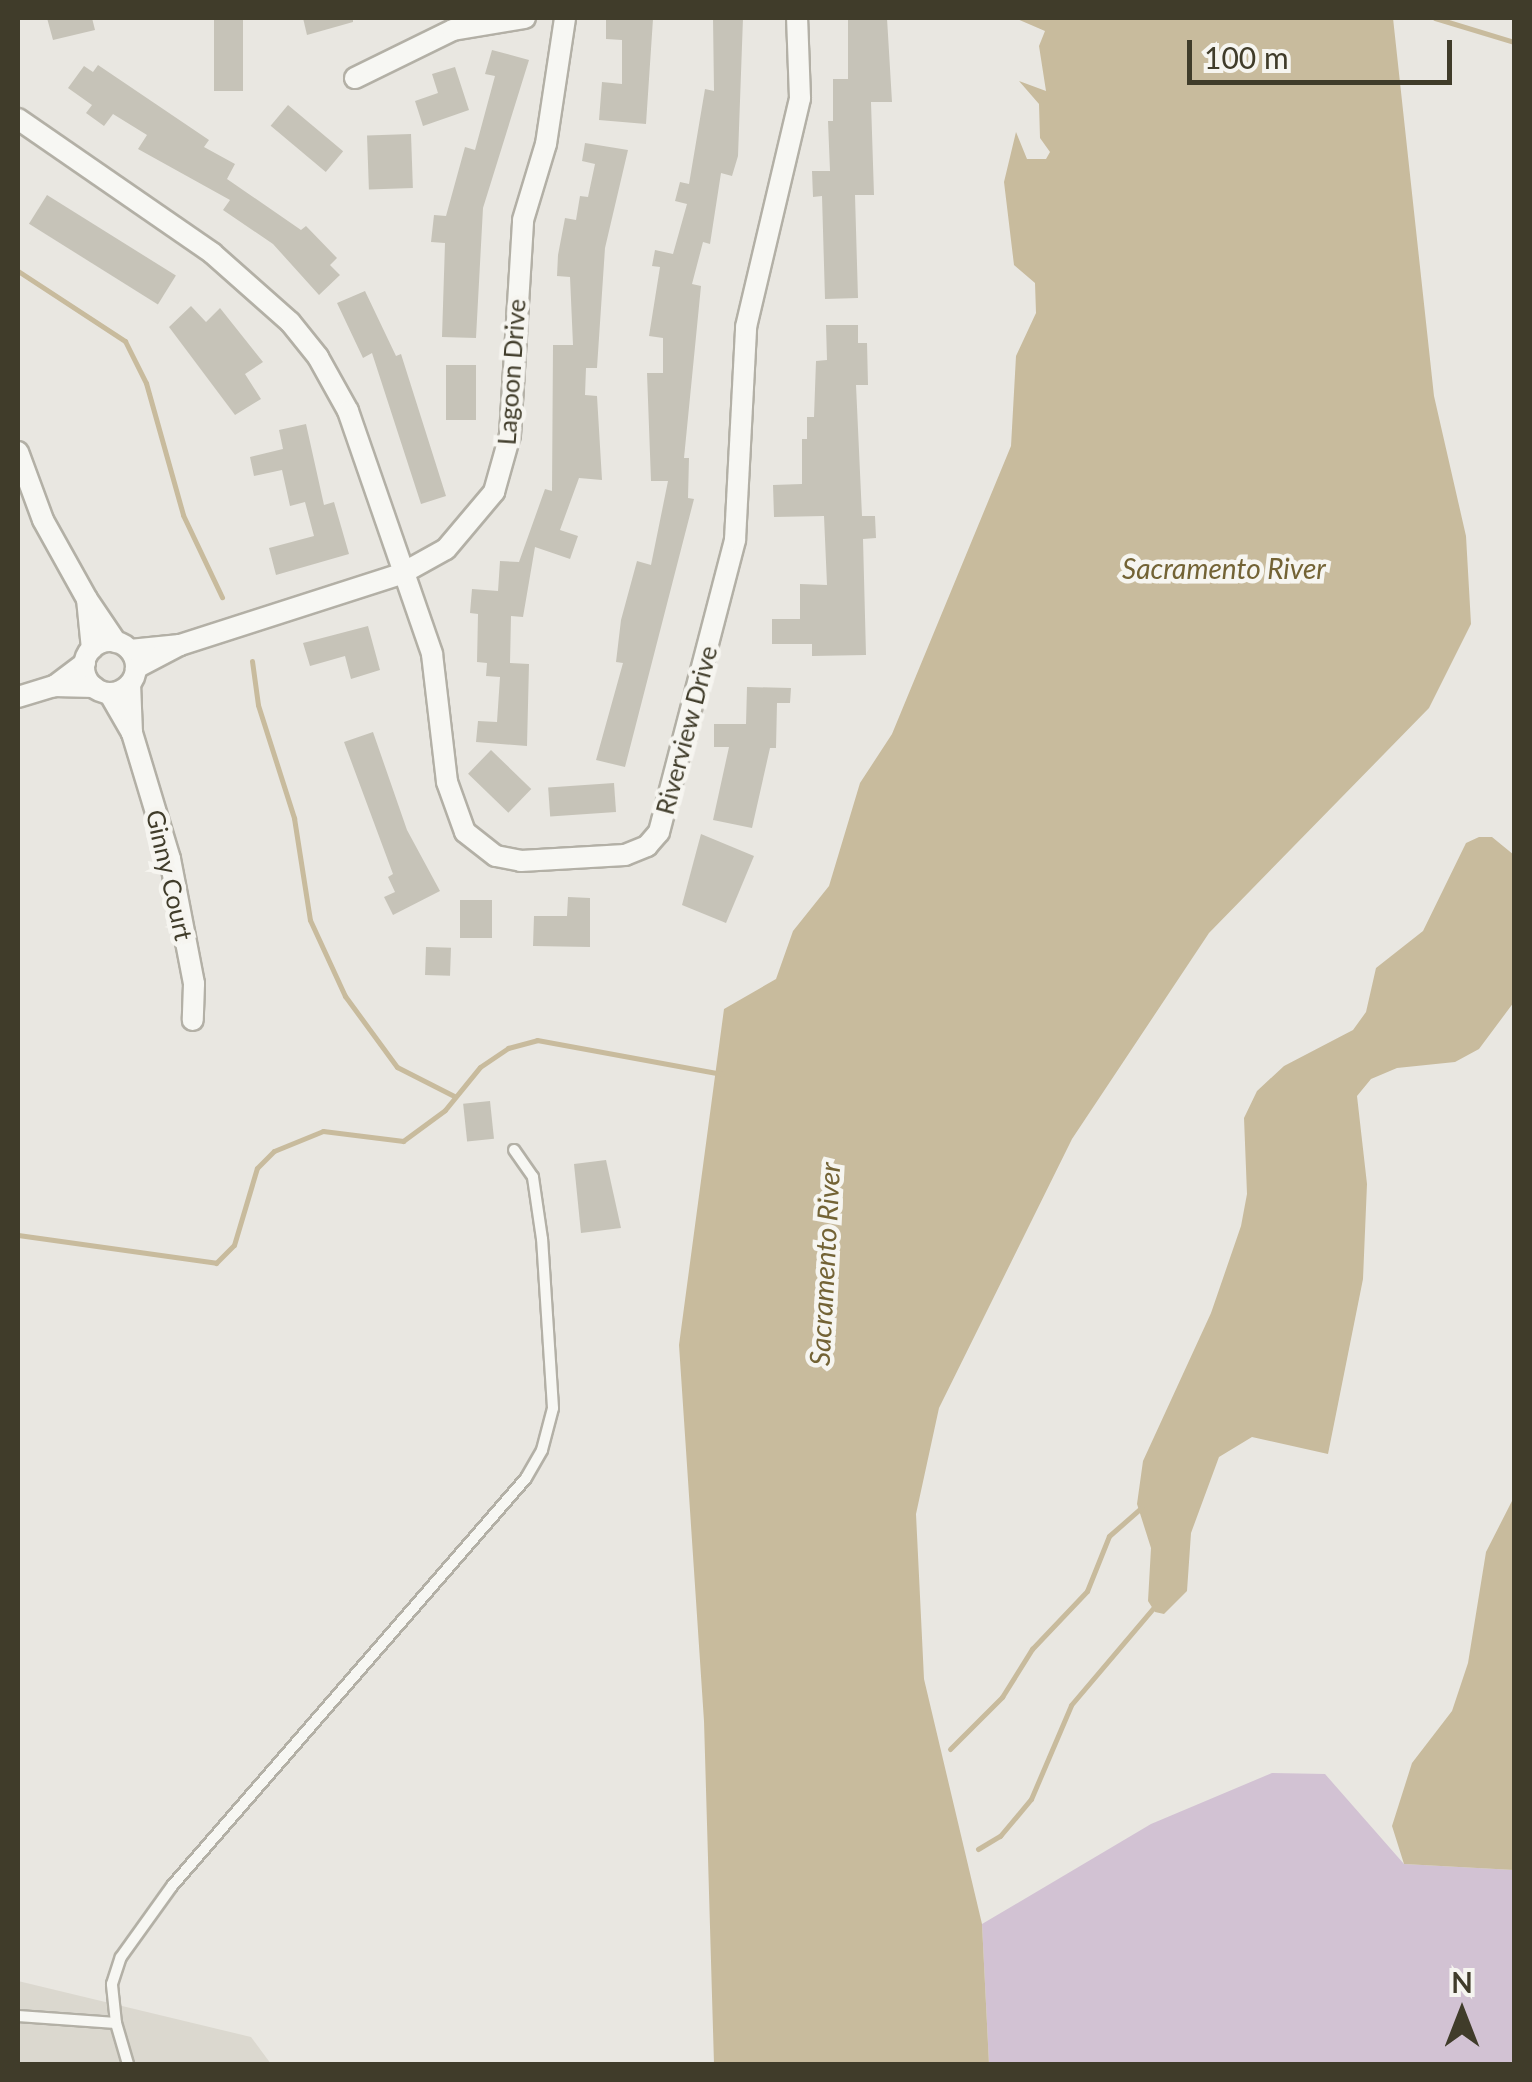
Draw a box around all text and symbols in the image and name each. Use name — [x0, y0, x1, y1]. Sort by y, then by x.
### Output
scale bar — [1192, 20, 1457, 82]
text: 100 m — [1204, 39, 1289, 75]
street label: Lagoon Drive — [491, 298, 531, 446]
water label: Sacramento River — [1122, 551, 1326, 585]
street label: Riverview Drive — [649, 642, 723, 818]
street label: Ginny Court — [140, 807, 200, 943]
water label: Sacramento River — [802, 1161, 846, 1367]
north arrow — [1412, 1962, 1512, 2062]
text: N — [1451, 1965, 1473, 1999]

